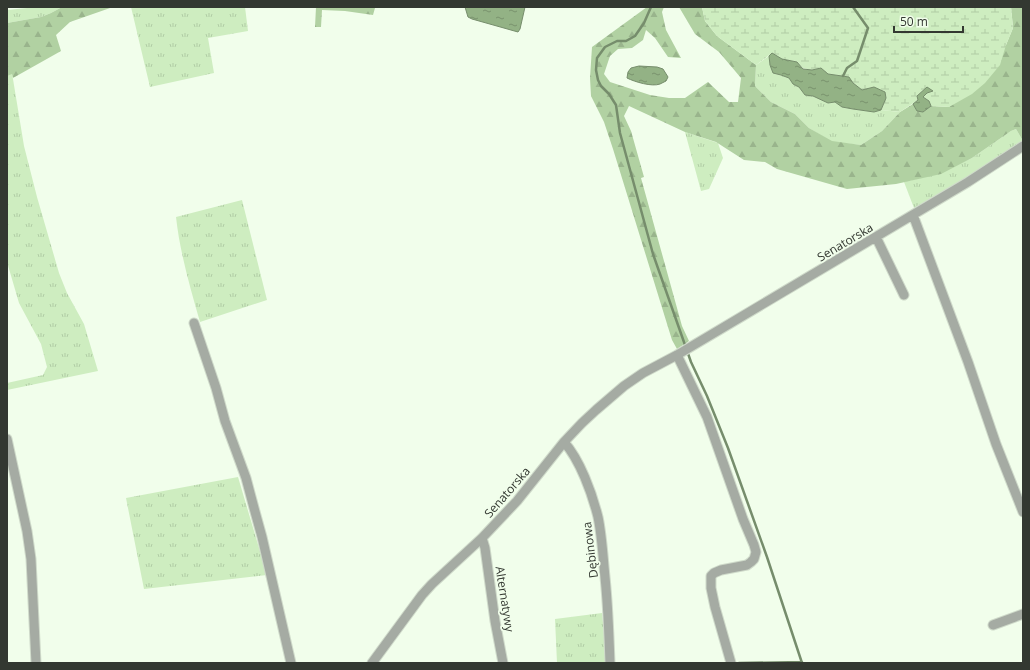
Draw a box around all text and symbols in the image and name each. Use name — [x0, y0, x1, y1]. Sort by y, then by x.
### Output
scale bar — [894, 8, 963, 34]
text: 50 m — [900, 13, 928, 30]
street label: Senatorska — [814, 219, 876, 265]
street label: Senatorska — [480, 463, 534, 521]
street label: Dębinowa — [578, 521, 602, 579]
street label: Alternatywy — [491, 565, 519, 634]

